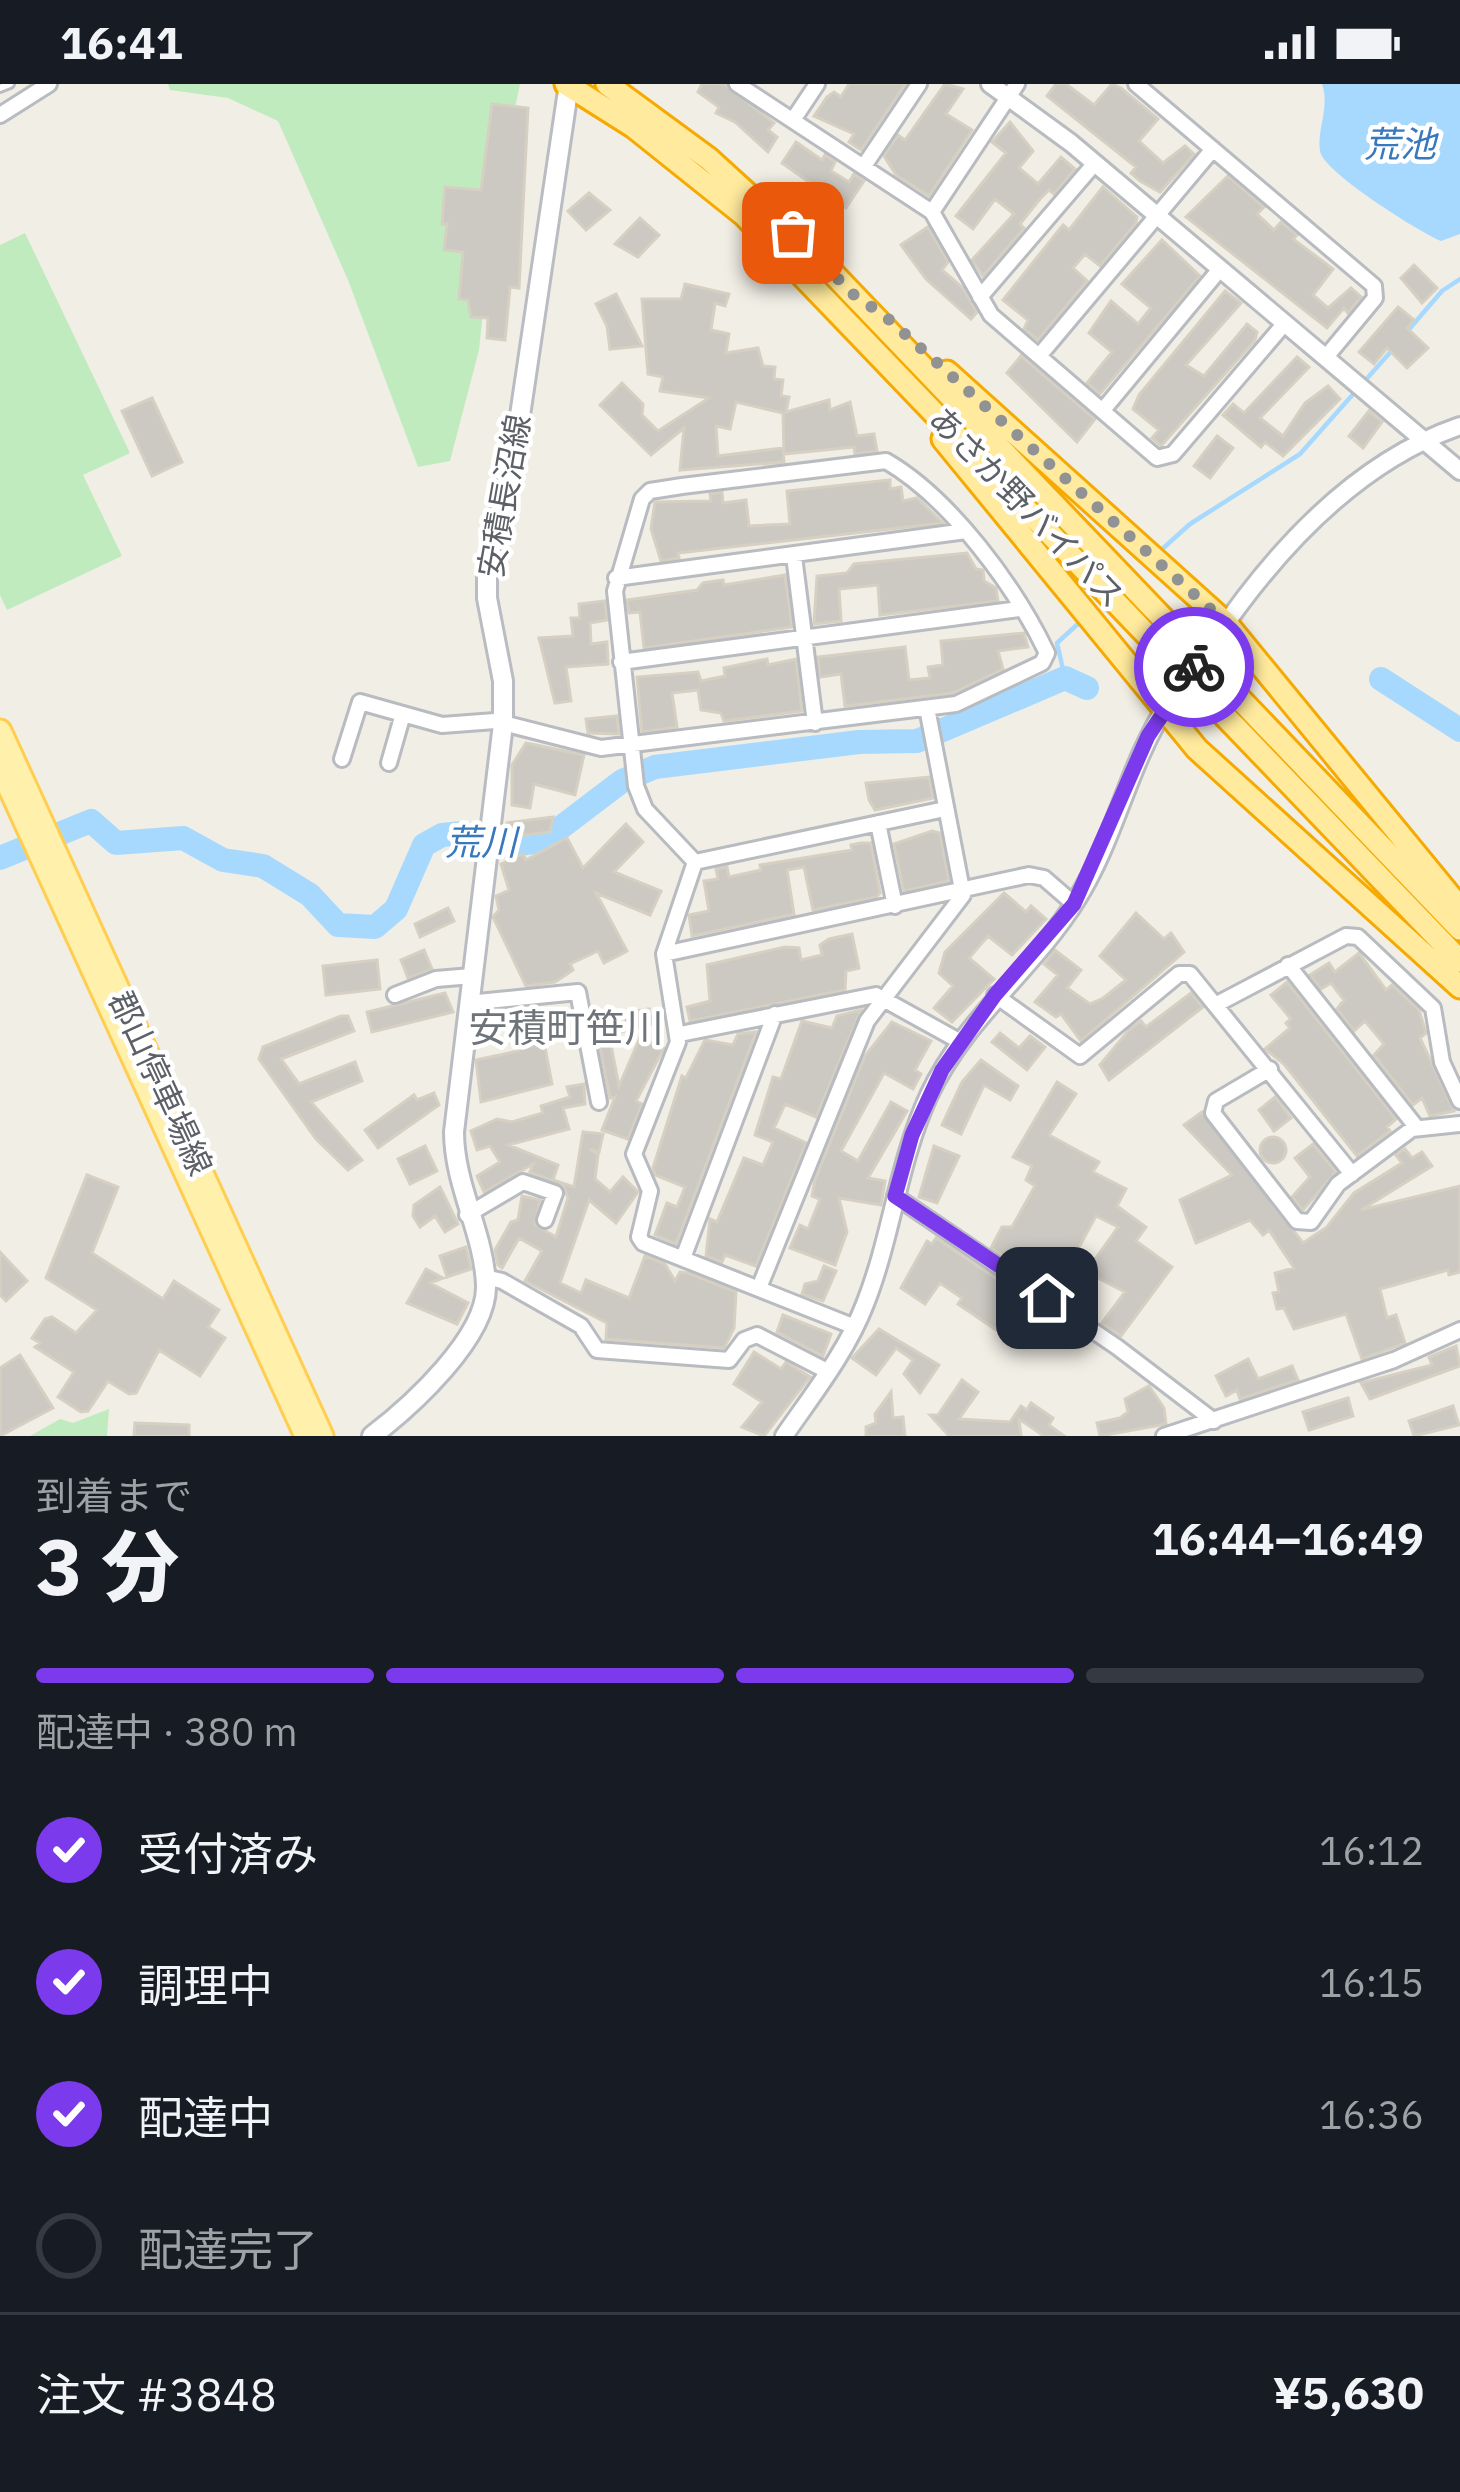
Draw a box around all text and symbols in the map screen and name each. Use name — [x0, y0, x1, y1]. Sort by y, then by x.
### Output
text: 16:41 — [60, 13, 183, 71]
water label: 荒池 — [1364, 120, 1439, 167]
pin — [742, 182, 844, 284]
icon: bag — [760, 200, 826, 266]
street label: あさか野バイパス — [920, 397, 1134, 616]
street label: 安積長沼線 — [468, 411, 539, 581]
courier — [1134, 607, 1254, 727]
icon: bike — [1161, 634, 1227, 700]
water label: 荒川 — [445, 818, 521, 865]
street label: 郡山停車場線 — [100, 984, 223, 1182]
district label: 安積町笹川 — [468, 1002, 664, 1053]
pin — [996, 1247, 1098, 1349]
icon: home — [1014, 1265, 1080, 1331]
text: 到着まで — [36, 1470, 192, 1521]
text: 16:44–16:49 — [1152, 1509, 1424, 1567]
text: 3 分 — [36, 1515, 179, 1616]
text: 配達中 · 380 m — [36, 1706, 298, 1757]
icon: check — [36, 1817, 102, 1883]
text: 受付済み — [138, 1824, 318, 1882]
text: 16:12 — [1319, 1825, 1424, 1876]
icon: check — [36, 1949, 102, 2015]
text: 調理中 — [138, 1956, 273, 2014]
text: 16:15 — [1319, 1957, 1424, 2008]
icon: check — [36, 2081, 102, 2147]
text: 配達中 — [138, 2088, 273, 2146]
text: 16:36 — [1319, 2089, 1424, 2140]
text: 配達完了 — [138, 2220, 318, 2278]
text: ¥5,630 — [1273, 2363, 1424, 2421]
text: 注文 #3848 — [36, 2365, 277, 2423]

